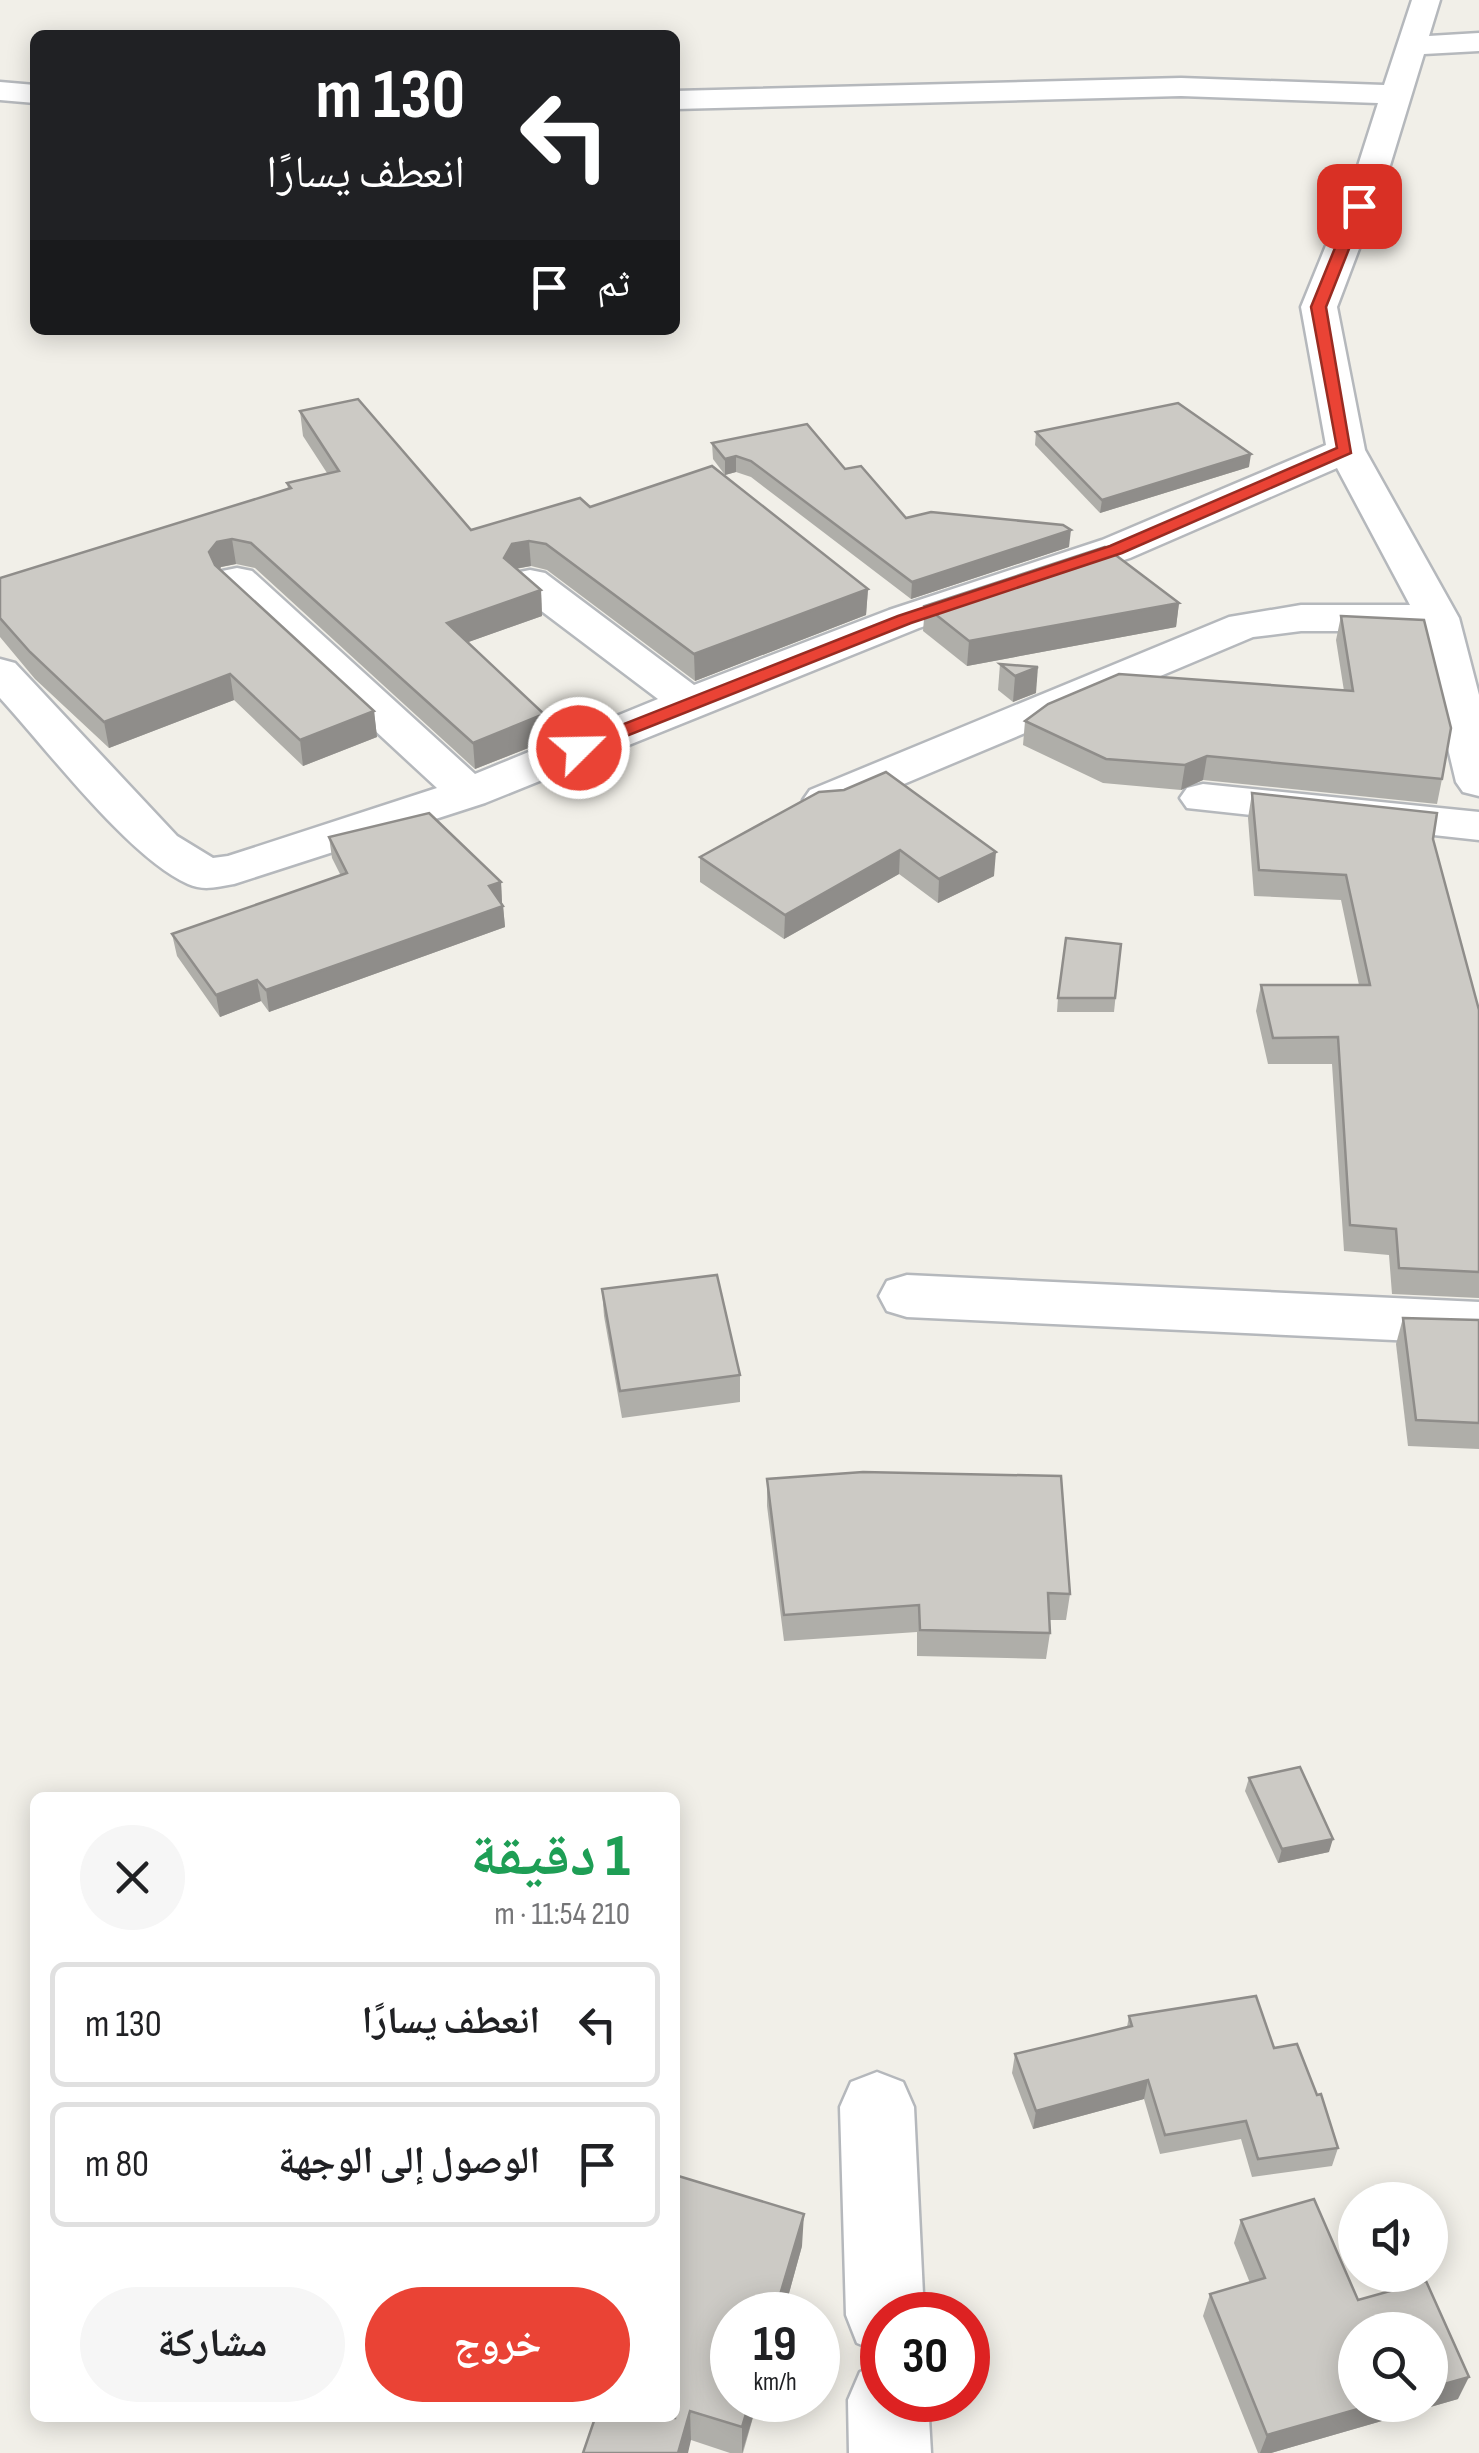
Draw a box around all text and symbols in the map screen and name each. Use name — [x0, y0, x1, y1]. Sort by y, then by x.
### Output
text: 130 m — [316, 54, 465, 138]
icon: left — [500, 70, 630, 200]
text: انعطف يسارًا — [266, 146, 465, 201]
pin — [1317, 164, 1402, 249]
icon: arrive — [1332, 179, 1387, 234]
icon: arrive — [522, 260, 577, 315]
text: ثم — [597, 262, 630, 307]
position arrow — [527, 696, 631, 800]
text: 1 دقيقة — [470, 1821, 630, 1893]
button: close — [80, 1825, 185, 1930]
text: 210 m · 11:54 — [494, 1895, 630, 1934]
icon: left — [570, 1997, 625, 2052]
text: انعطف يسارًا — [362, 1999, 540, 2044]
text: 130 m — [85, 2002, 162, 2047]
icon: arrive — [570, 2137, 625, 2192]
text: الوصول إلى الوجهة — [278, 2139, 540, 2184]
text: 80 m — [85, 2142, 149, 2187]
map controls — [1338, 2182, 1448, 2422]
button: sound — [1338, 2182, 1448, 2292]
button: مشاركة — [80, 2287, 345, 2402]
button: خروج — [365, 2287, 630, 2402]
speed limit sign: 30 — [860, 2292, 990, 2422]
button: search — [1338, 2312, 1448, 2422]
text: 19 — [753, 2315, 797, 2375]
text: km/h — [753, 2367, 797, 2398]

